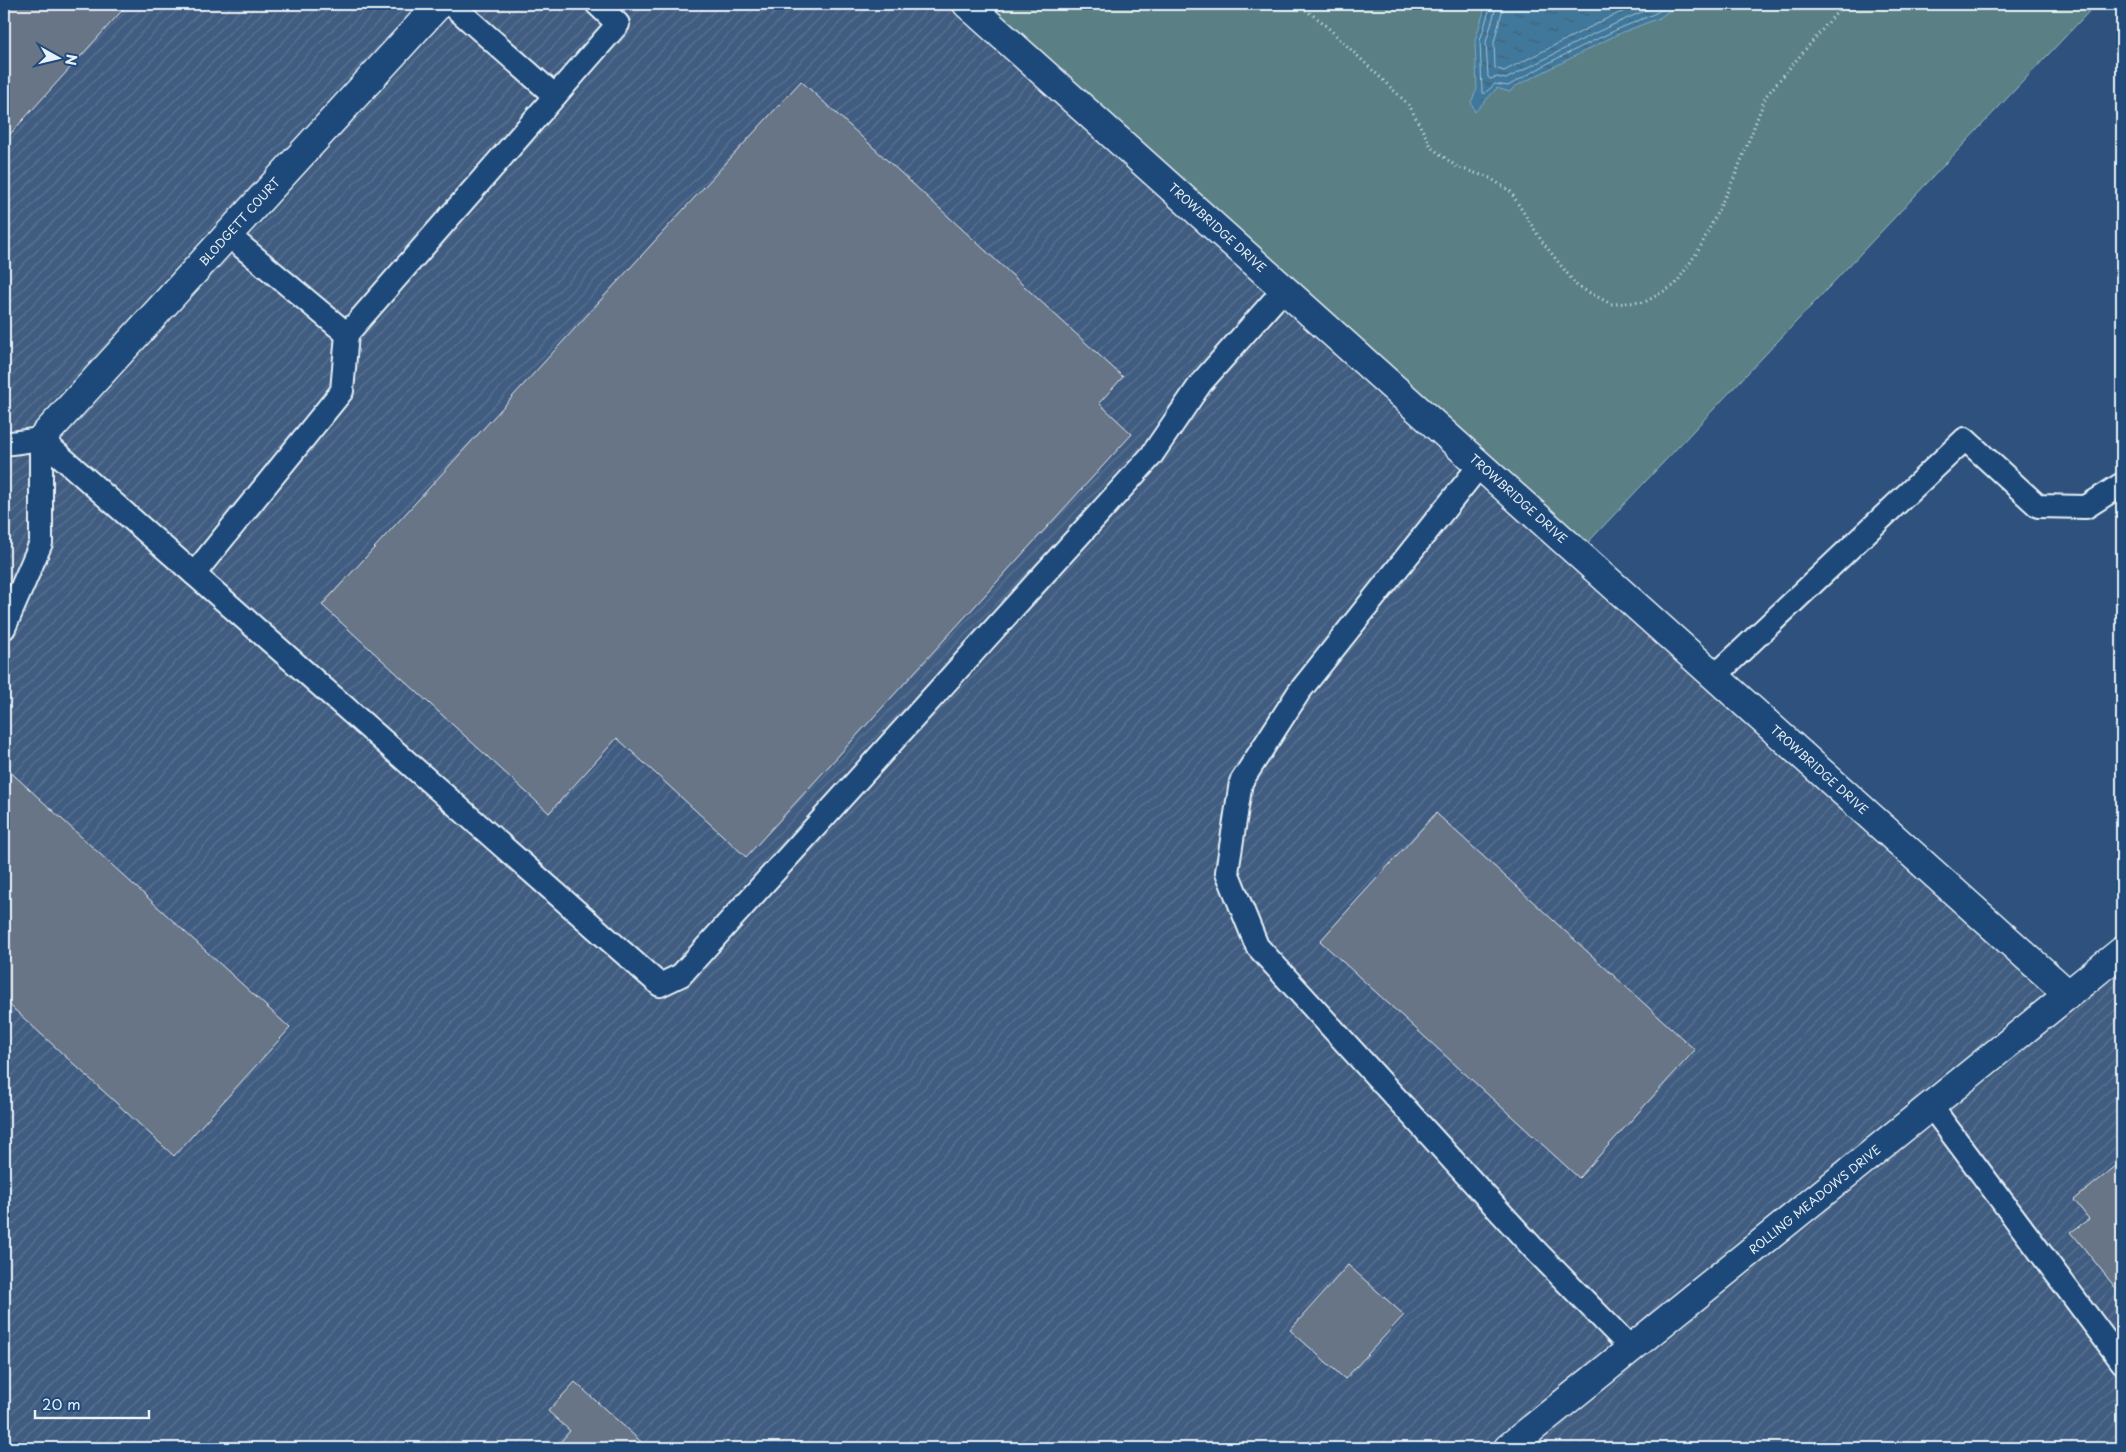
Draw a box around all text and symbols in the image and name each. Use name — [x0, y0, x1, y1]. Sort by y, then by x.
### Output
north arrow — [32, 32, 82, 82]
text: N — [60, 53, 83, 67]
street label: BLODGETT COURT — [195, 173, 284, 270]
street label: TROWBRIDGE DRIVE — [1165, 178, 1271, 276]
street label: TROWBRIDGE DRIVE — [1466, 449, 1572, 547]
street label: TROWBRIDGE DRIVE — [1767, 720, 1873, 818]
street label: ROLLING MEADOWS DRIVE — [1745, 1140, 1884, 1258]
scale bar — [35, 1387, 149, 1419]
text: 20 m — [42, 1392, 81, 1415]

